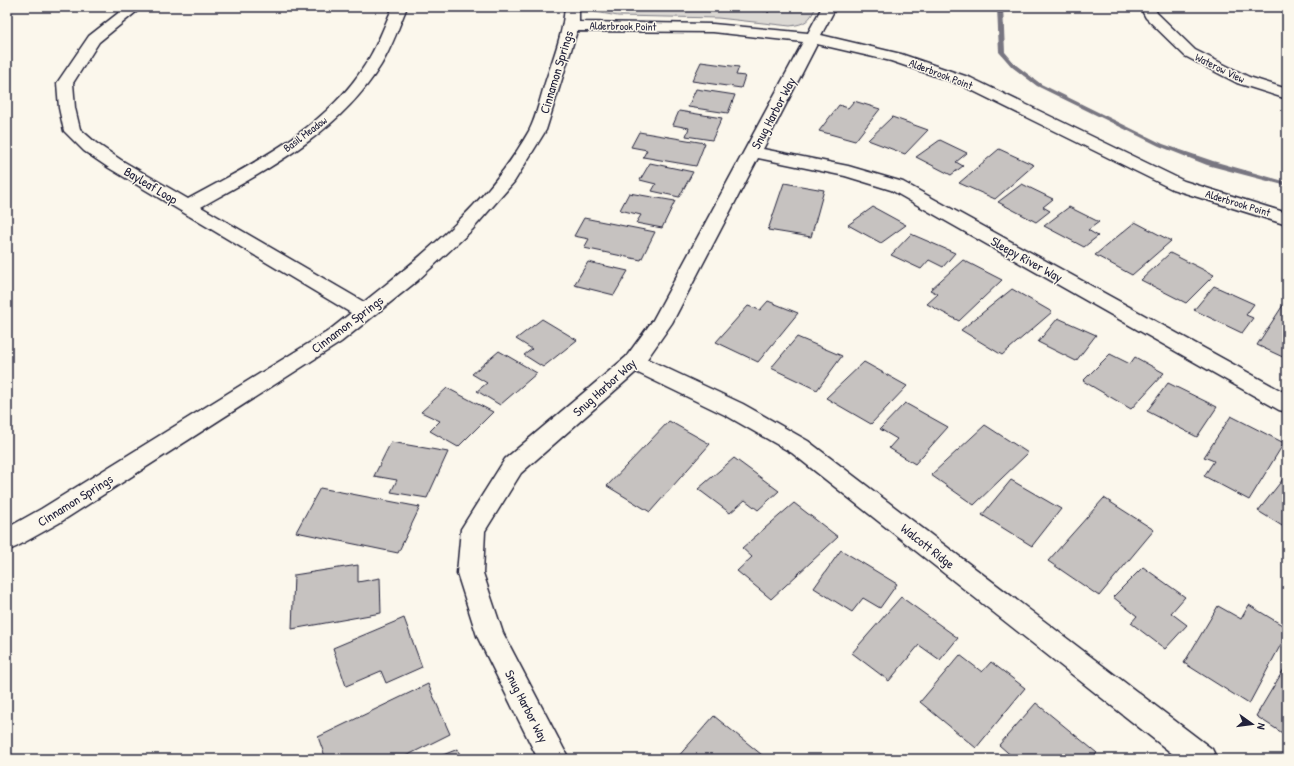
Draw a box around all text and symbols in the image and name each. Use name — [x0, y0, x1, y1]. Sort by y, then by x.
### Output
street label: Alderbrook Point — [589, 18, 657, 34]
street label: Cinnamon Springs — [535, 28, 577, 116]
street label: Waterow View — [1193, 50, 1247, 86]
street label: Alderbrook Point — [907, 55, 975, 93]
street label: Snug Harbor Way — [746, 73, 800, 152]
street label: Basil Meadow — [280, 113, 330, 155]
street label: Bayleaf Loop — [121, 162, 181, 208]
street label: Alderbrook Point — [1204, 187, 1272, 220]
street label: Sleepy River Way — [988, 232, 1067, 286]
street label: Cinnamon Springs — [307, 291, 387, 357]
street label: Snug Harbor Way — [569, 353, 640, 420]
street label: Cinnamon Springs — [34, 470, 116, 530]
street label: Walcott Ridge — [897, 519, 959, 573]
street label: Snug Harbor Way — [501, 667, 553, 746]
north arrow — [1232, 704, 1272, 744]
text: N — [1254, 722, 1269, 731]

